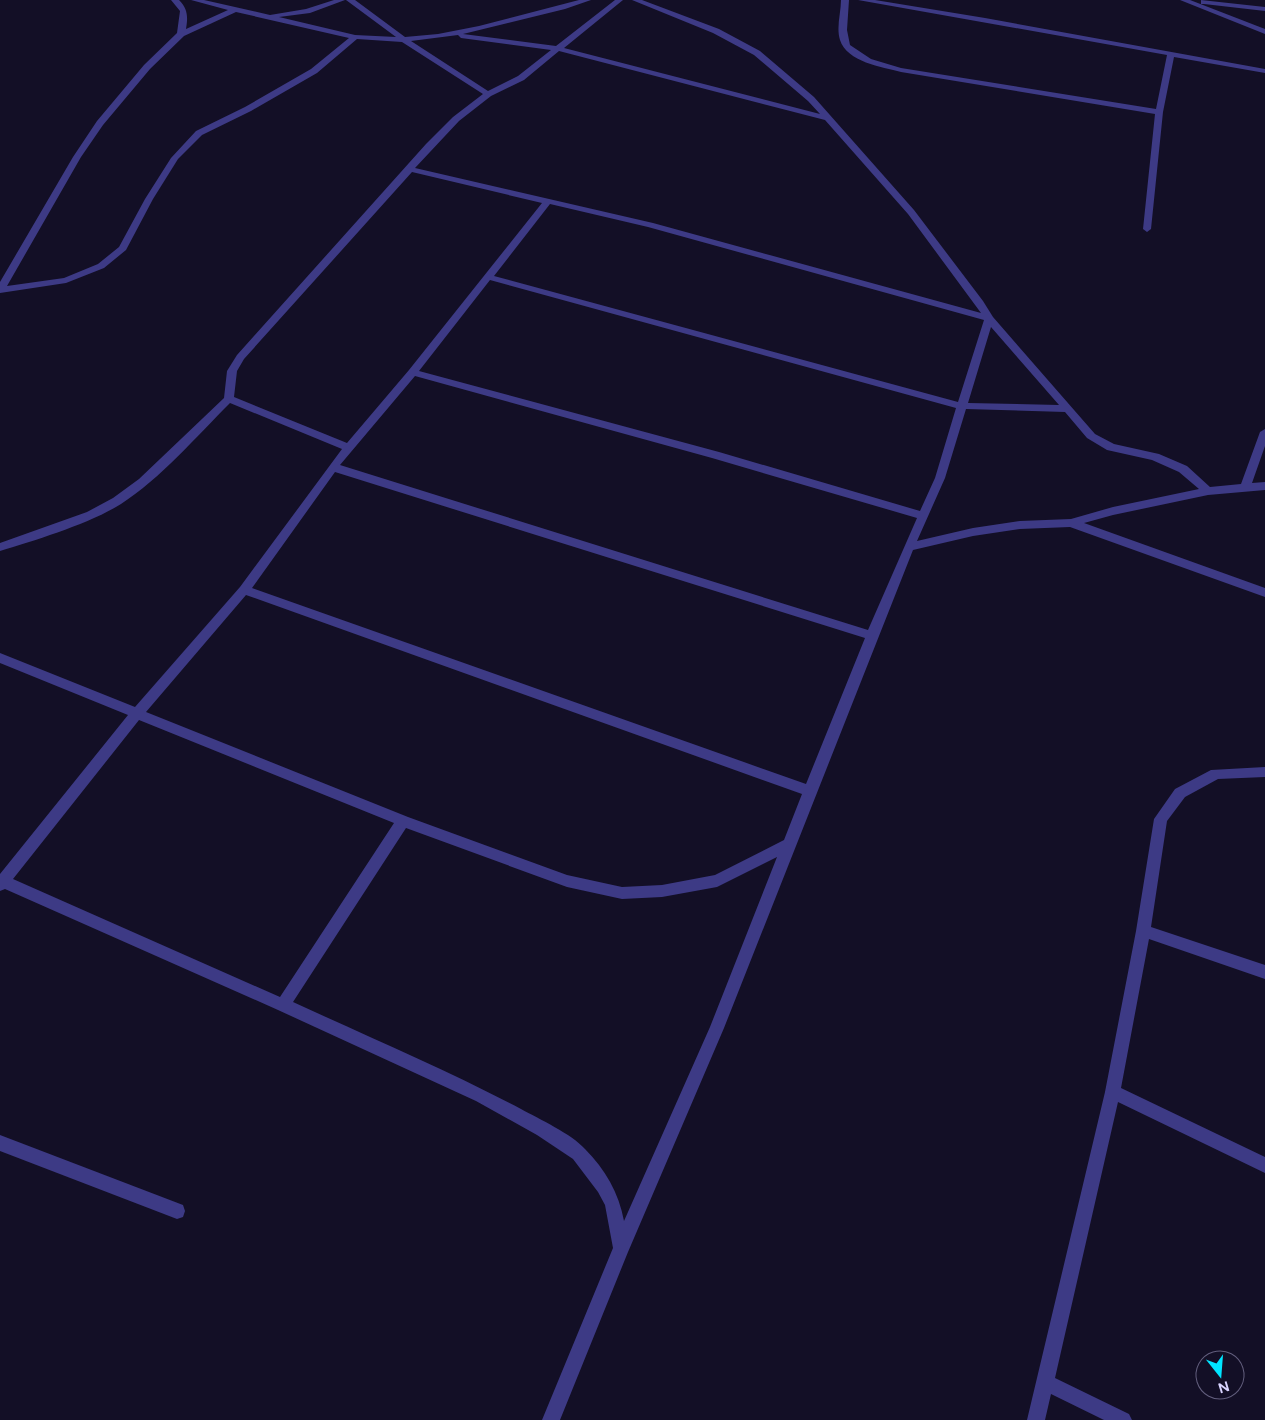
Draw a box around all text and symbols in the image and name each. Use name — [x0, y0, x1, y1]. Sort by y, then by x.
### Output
north arrow — [1195, 1350, 1245, 1400]
text: N — [1216, 1377, 1231, 1397]

